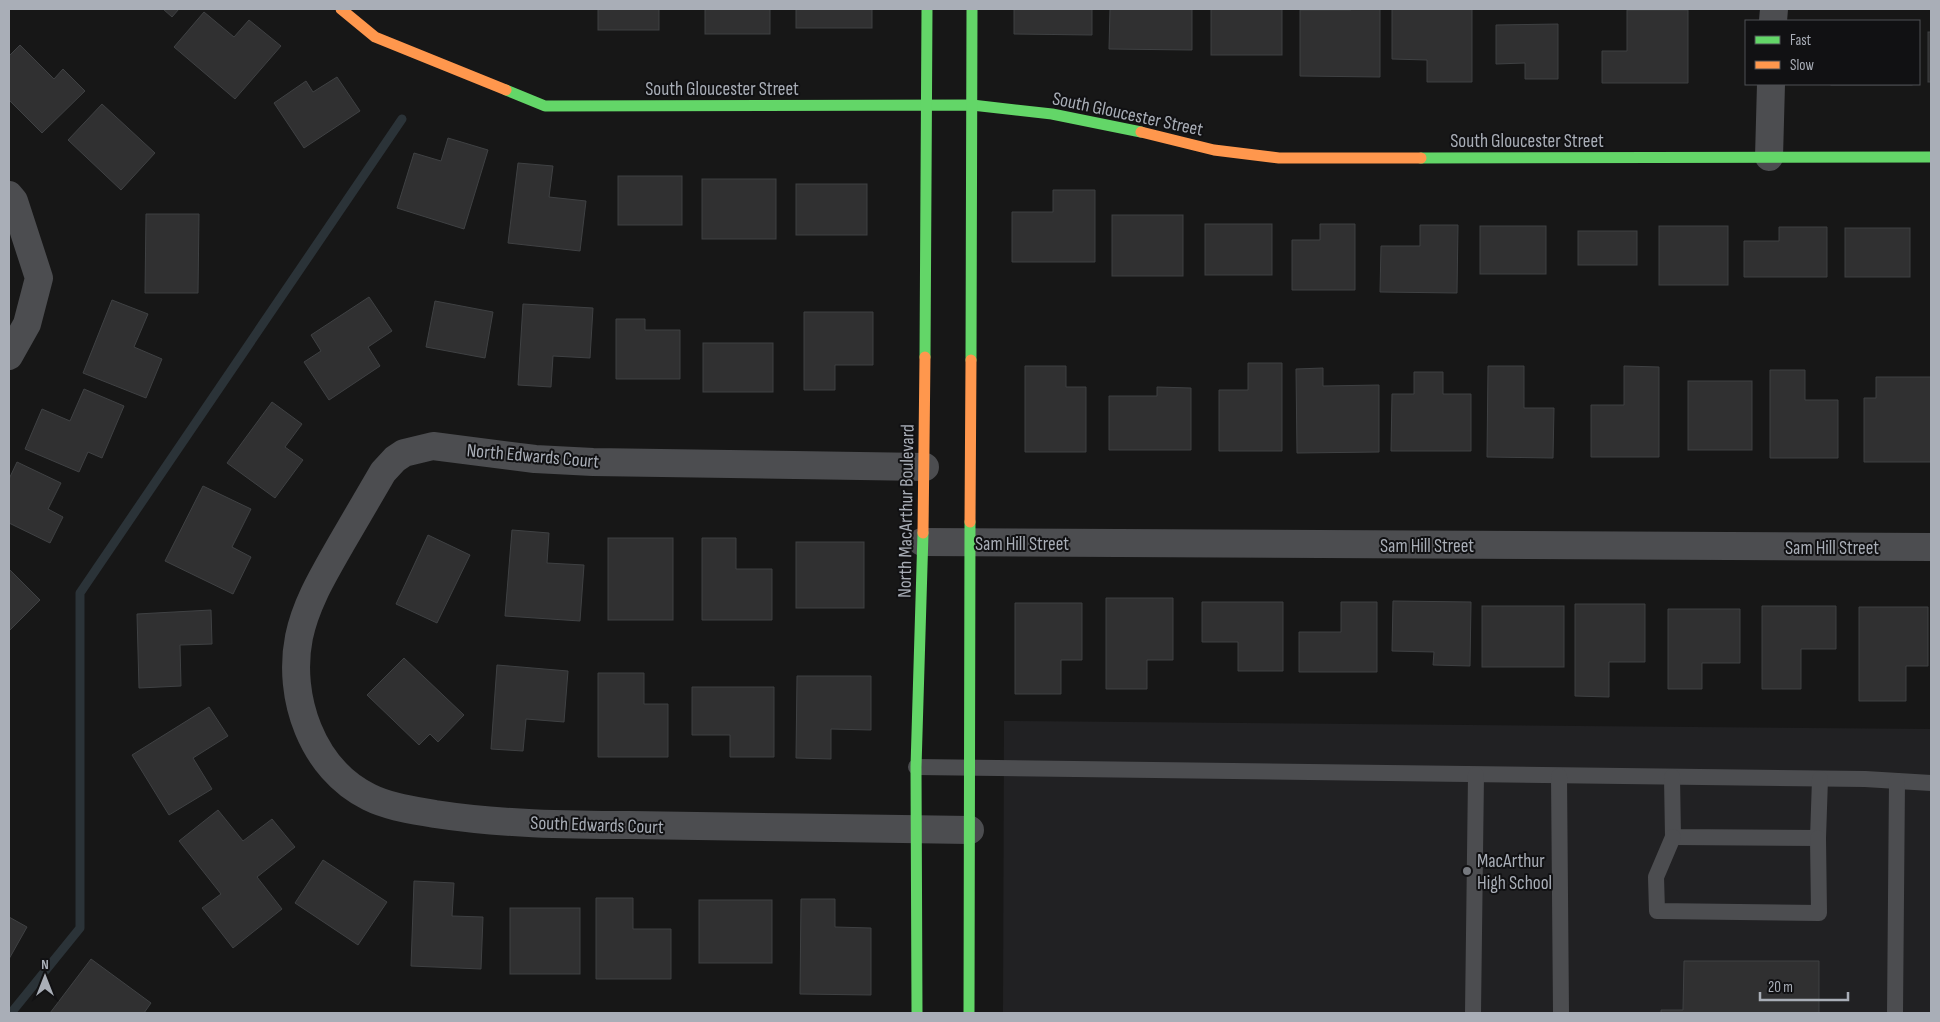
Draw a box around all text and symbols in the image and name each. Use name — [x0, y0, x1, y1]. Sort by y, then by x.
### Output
legend — [1745, 20, 1920, 85]
text: Fast — [1790, 31, 1812, 50]
text: Slow — [1790, 56, 1814, 75]
street label: South Gloucester Street — [645, 78, 799, 101]
street label: South Gloucester Street — [1050, 87, 1205, 142]
street label: South Gloucester Street — [1450, 130, 1604, 153]
street label: North MacArthur Boulevard — [893, 424, 920, 598]
street label: North Edwards Court — [466, 439, 600, 474]
street label: Sam Hill Street — [975, 533, 1069, 556]
street label: Sam Hill Street — [1380, 535, 1474, 558]
street label: Sam Hill Street — [1785, 537, 1879, 560]
street label: South Edwards Court — [530, 812, 664, 839]
place label: MacArthur High School — [1477, 850, 1552, 895]
marker: MacArthur High School — [1461, 865, 1473, 877]
north arrow — [20, 952, 70, 1002]
text: N — [41, 956, 49, 973]
scale bar — [1760, 970, 1848, 1002]
text: 20 m — [1768, 978, 1793, 997]

